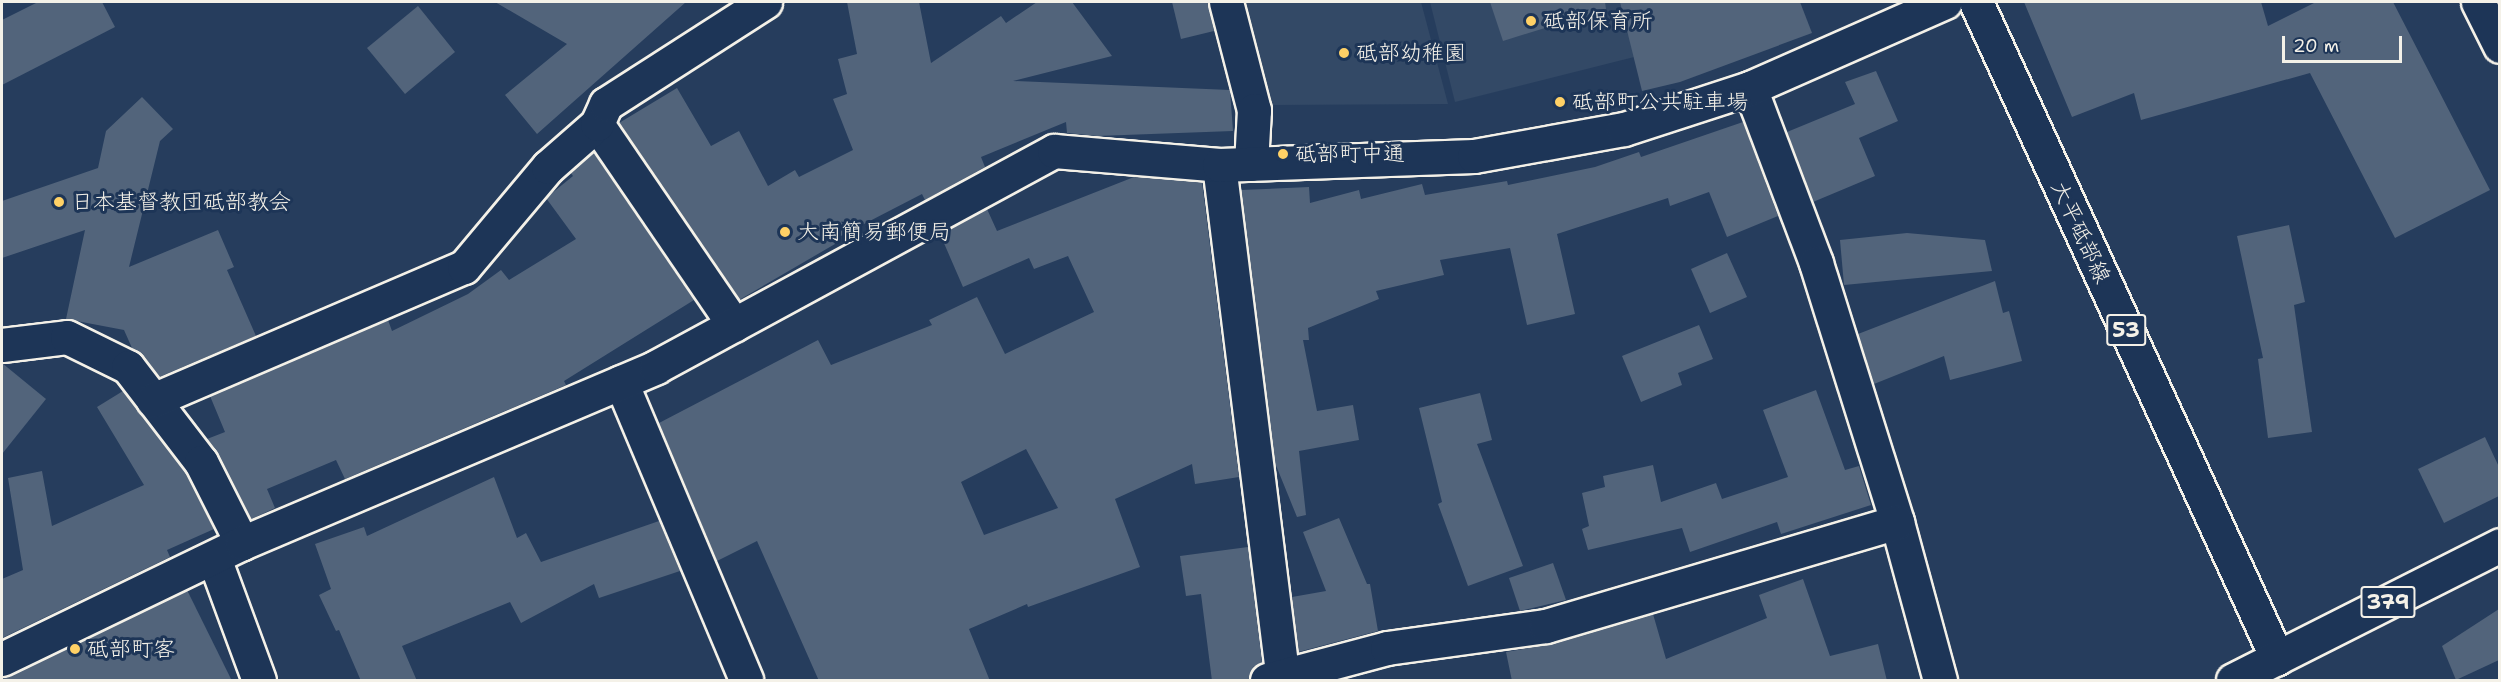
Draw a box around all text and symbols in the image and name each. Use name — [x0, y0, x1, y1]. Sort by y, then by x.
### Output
place label: 砥部保育所 — [1543, 8, 1653, 34]
marker: 砥部保育所 — [1524, 14, 1538, 28]
scale bar — [2285, 24, 2405, 62]
text: 20 m — [2293, 34, 2339, 58]
place label: 砥部幼稚園 — [1356, 40, 1466, 66]
marker: 砥部幼稚園 — [1337, 46, 1351, 60]
place label: 砥部町公共駐車場 — [1572, 89, 1748, 115]
marker: 砥部町公共駐車場 — [1553, 95, 1567, 109]
place label: 砥部町中通 — [1295, 141, 1405, 167]
marker: 砥部町中通 — [1276, 147, 1290, 161]
street label: 大平砥部線 — [2046, 177, 2116, 287]
place label: 日本基督教団砥部教会 — [71, 189, 291, 215]
marker: 日本基督教団砥部教会 — [52, 195, 66, 209]
place label: 大南簡易郵便局 — [797, 219, 951, 245]
marker: 大南簡易郵便局 — [778, 225, 792, 239]
road number: 53 — [2105, 312, 2147, 348]
road number: 379 — [2360, 584, 2416, 620]
place label: 砥部町客 — [87, 636, 175, 662]
marker: 砥部町客 — [68, 642, 82, 656]

